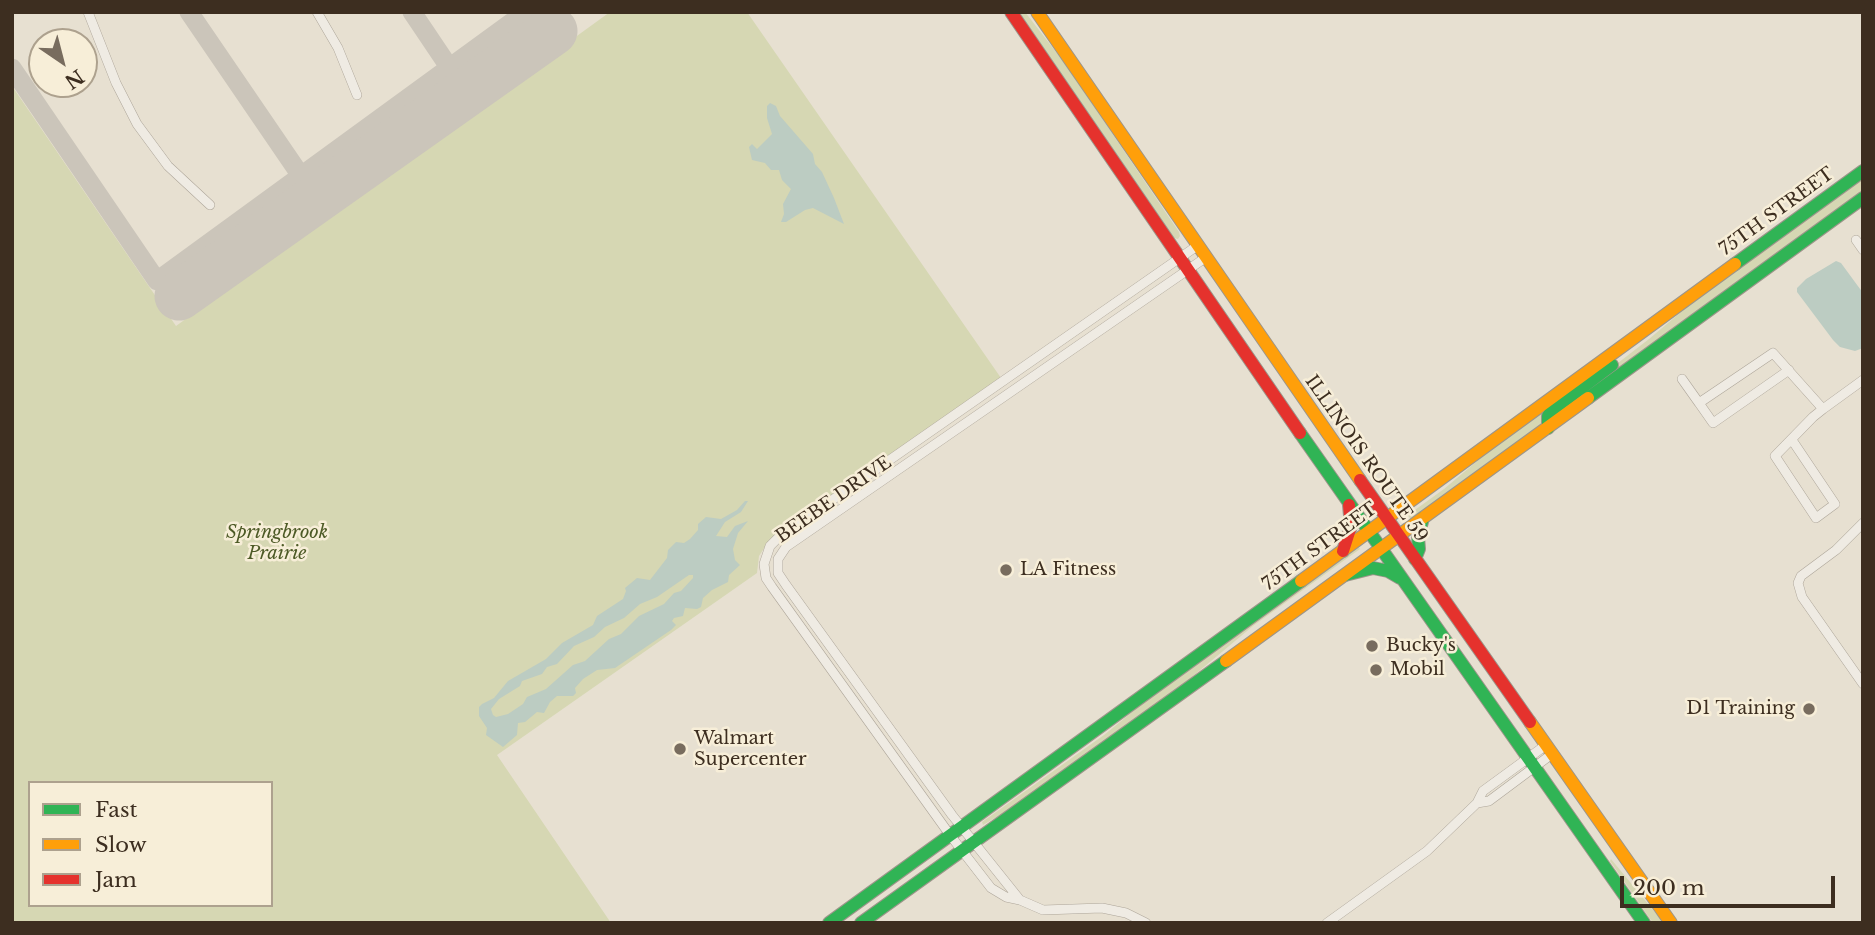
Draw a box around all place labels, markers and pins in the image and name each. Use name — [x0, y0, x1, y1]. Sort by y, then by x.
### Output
place label: LA Fitness — [1020, 559, 1116, 581]
marker: LA Fitness — [998, 562, 1014, 578]
place label: Bucky's — [1386, 635, 1456, 657]
marker: Bucky's — [1364, 638, 1380, 654]
place label: Mobil — [1390, 659, 1445, 681]
marker: Mobil — [1368, 662, 1384, 678]
place label: D1 Training — [1686, 698, 1795, 720]
marker: D1 Training — [1801, 701, 1817, 717]
place label: Walmart Supercenter — [694, 728, 807, 770]
marker: Walmart Supercenter — [672, 741, 688, 757]

